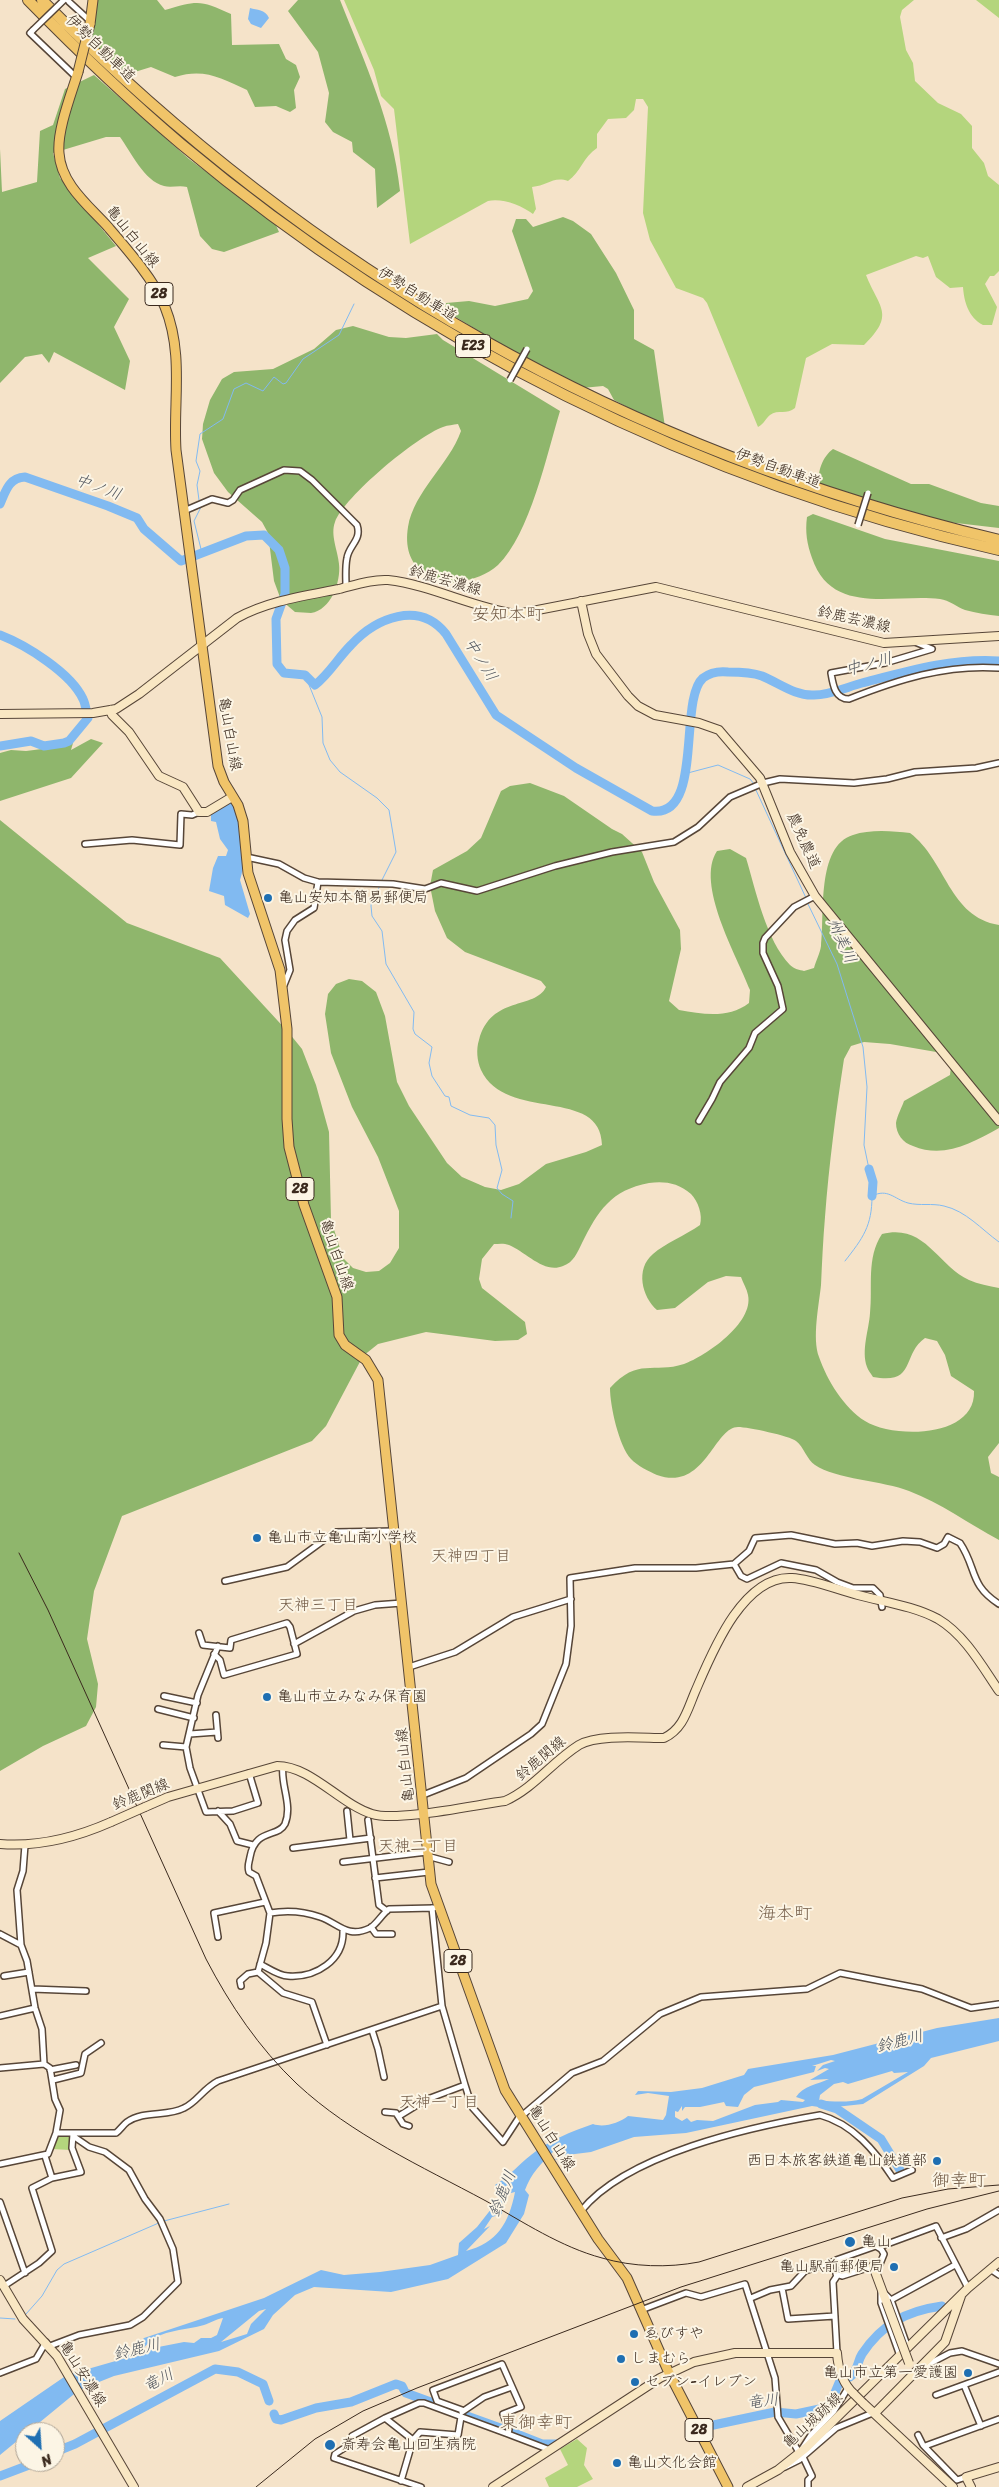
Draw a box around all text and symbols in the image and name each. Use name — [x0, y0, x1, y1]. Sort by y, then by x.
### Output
street label: 伊勢自動車道 — [61, 11, 139, 87]
street label: 亀山白山線 — [101, 202, 163, 272]
street label: 伊勢自動車道 — [374, 264, 460, 326]
road number: 28 — [145, 282, 173, 306]
road number: E23 — [456, 334, 490, 358]
street label: 伊勢自動車道 — [733, 445, 823, 493]
water label: 中ノ川 — [72, 471, 124, 505]
street label: 鈴鹿芸濃線 — [406, 562, 484, 600]
street label: 鈴鹿芸濃線 — [815, 603, 893, 637]
district label: 安知本町 — [472, 604, 544, 626]
water label: 中ノ川 — [459, 635, 501, 685]
water label: 中ノ川 — [843, 650, 895, 680]
street label: 亀山白山線 — [214, 696, 244, 772]
street label: 農免農道 — [783, 810, 823, 872]
place label: 亀山安知本簡易郵便局 — [278, 889, 428, 907]
marker: 亀山安知本簡易郵便局 — [262, 892, 274, 904]
water label: 州美川 — [822, 915, 860, 967]
road number: 28 — [286, 1178, 314, 1200]
street label: 亀山白山線 — [315, 1217, 357, 1293]
place label: 亀山市立亀山南小学校 — [267, 1529, 417, 1547]
marker: 亀山市立亀山南小学校 — [251, 1532, 263, 1544]
district label: 天神四丁目 — [431, 1547, 511, 1567]
district label: 天神三丁目 — [278, 1596, 358, 1616]
place label: 亀山市立みなみ保育園 — [277, 1688, 427, 1706]
marker: 亀山市立みなみ保育園 — [261, 1691, 273, 1703]
street label: 亀山白山線 — [393, 1727, 419, 1803]
street label: 鈴鹿関線 — [512, 1733, 570, 1785]
street label: 鈴鹿関線 — [110, 1775, 172, 1815]
district label: 天神二丁目 — [378, 1837, 458, 1857]
district label: 海本町 — [758, 1903, 812, 1925]
road number: 28 — [444, 1950, 472, 1972]
water label: 鈴鹿川 — [874, 2027, 926, 2057]
district label: 天神一丁目 — [399, 2093, 479, 2113]
street label: 亀山白山線 — [523, 2101, 579, 2175]
place label: 西日本旅客鉄道亀山鉄道部 — [747, 2152, 927, 2170]
marker: 西日本旅客鉄道亀山鉄道部 — [931, 2155, 943, 2167]
water label: 鈴鹿川 — [485, 2168, 521, 2220]
district label: 御幸町 — [932, 2170, 986, 2192]
place label: 亀山 — [861, 2233, 891, 2251]
marker: 亀山 — [843, 2235, 857, 2249]
place label: 亀山駅前郵便局 — [779, 2258, 884, 2276]
marker: 亀山駅前郵便局 — [888, 2261, 900, 2273]
place label: ゑびすや — [644, 2325, 704, 2343]
marker: ゑびすや — [628, 2328, 640, 2340]
water label: 鈴鹿川 — [111, 2335, 163, 2365]
street label: 亀山安濃線 — [54, 2337, 110, 2411]
place label: しまむら — [631, 2350, 691, 2368]
marker: しまむら — [615, 2353, 627, 2365]
place label: 亀山市立第一愛護園 — [823, 2364, 958, 2382]
water label: 竜川 — [140, 2365, 178, 2397]
marker: 亀山市立第一愛護園 — [962, 2367, 974, 2379]
place label: セブン-イレブン — [645, 2373, 757, 2391]
marker: セブン-イレブン — [629, 2376, 641, 2388]
street label: 亀山城跡線 — [779, 2389, 847, 2453]
water label: 竜川 — [746, 2391, 780, 2413]
district label: 東御幸町 — [500, 2412, 572, 2434]
road number: 28 — [685, 2418, 713, 2442]
north arrow — [15, 2422, 65, 2472]
place label: 斎寿会亀山回生病院 — [341, 2436, 476, 2454]
marker: 斎寿会亀山回生病院 — [323, 2438, 337, 2452]
text: N — [37, 2447, 56, 2473]
place label: 亀山文化会館 — [627, 2454, 717, 2472]
marker: 亀山文化会館 — [611, 2457, 623, 2469]

